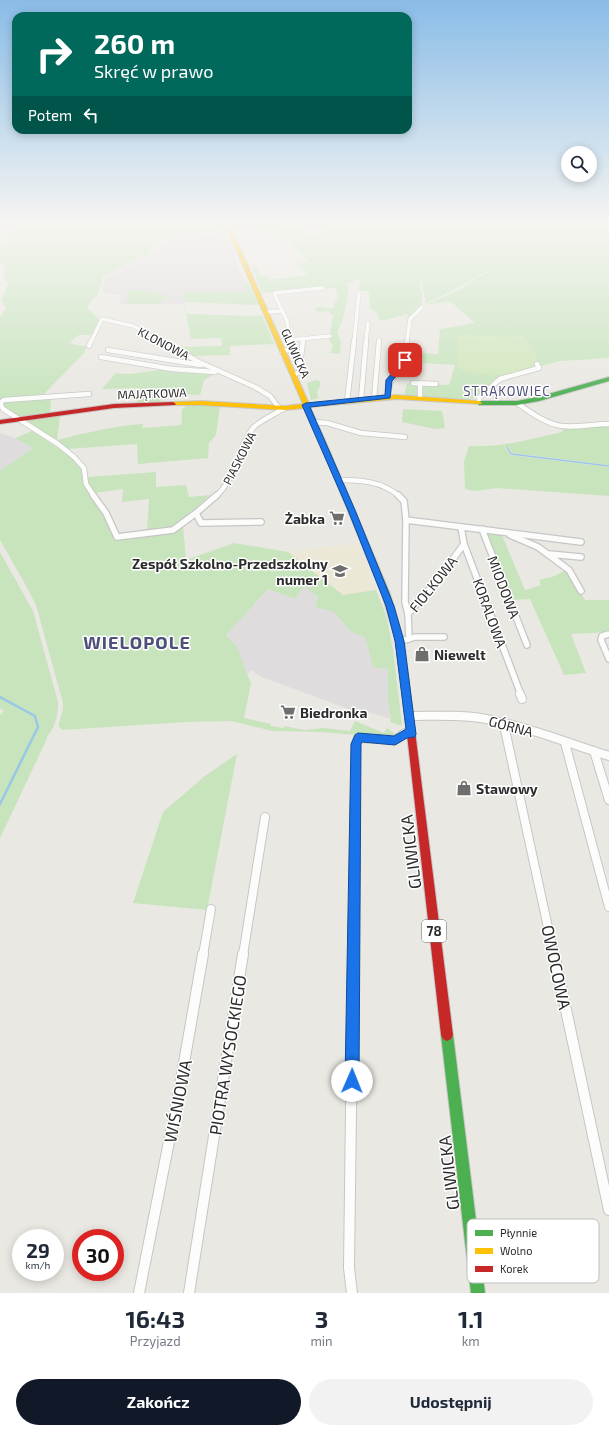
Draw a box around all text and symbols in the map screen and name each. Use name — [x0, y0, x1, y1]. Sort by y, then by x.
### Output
text: 260 m — [94, 26, 175, 60]
icon: right — [28, 28, 80, 80]
text: Skręć w prawo — [94, 60, 213, 82]
icon: left — [80, 104, 102, 126]
text: Potem — [28, 106, 72, 124]
map controls — [561, 146, 597, 182]
button: search — [561, 146, 597, 182]
street label: KLONOWA — [136, 324, 193, 363]
street label: GLIWICKA — [279, 326, 313, 380]
pin — [388, 343, 422, 377]
icon: arrive — [394, 349, 416, 371]
district label: STRĄKOWIEC — [463, 383, 551, 399]
street label: MAJĄTKOWA — [117, 385, 187, 401]
street label: PIASKOWA — [220, 429, 259, 487]
supermarket icon: Żabka — [328, 509, 346, 527]
place label: Żabka — [285, 510, 325, 527]
street label: FIOŁKOWA — [405, 552, 461, 615]
street label: MIODOWA — [484, 553, 524, 621]
place label: Zespół Szkolno-Przedszkolny numer 1 — [132, 555, 328, 588]
school or university icon: Zespół Szkolno-Przedszkolny numer 1 — [331, 562, 349, 580]
street label: KORALOWA — [470, 576, 511, 650]
district label: WIELOPOLE — [83, 631, 191, 653]
shop icon: Niewelt — [413, 645, 431, 663]
place label: Niewelt — [434, 646, 486, 663]
supermarket icon: Biedronka — [279, 703, 297, 721]
place label: Biedronka — [300, 704, 367, 721]
street label: GÓRNA — [487, 712, 535, 740]
shop icon: Stawowy — [455, 779, 473, 797]
place label: Stawowy — [476, 780, 538, 797]
street label: GLIWICKA — [395, 813, 424, 890]
road number: 78 — [422, 920, 446, 942]
street label: OWOCOWA — [538, 923, 576, 1012]
street label: PIOTRA WYSOCKIEGO — [204, 973, 250, 1137]
street label: WIŚNIOWA — [159, 1057, 195, 1144]
position arrow — [331, 1060, 373, 1102]
street label: GLIWICKA — [433, 1134, 462, 1211]
legend — [467, 1219, 599, 1283]
text: Płynnie — [500, 1226, 537, 1239]
speed limit sign: 30 — [72, 1229, 124, 1281]
text: 29 — [26, 1238, 50, 1262]
text: Wolno — [500, 1244, 532, 1257]
text: km/h — [26, 1259, 50, 1271]
text: Korek — [500, 1262, 529, 1275]
text: 16:43 — [125, 1304, 185, 1333]
text: 3 — [315, 1304, 328, 1333]
text: 1.1 — [458, 1304, 484, 1333]
text: Przyjazd — [130, 1333, 181, 1349]
text: min — [310, 1333, 333, 1349]
text: km — [462, 1333, 480, 1349]
button: Zakończ — [16, 1379, 301, 1425]
button: Udostępnij — [309, 1379, 593, 1425]

